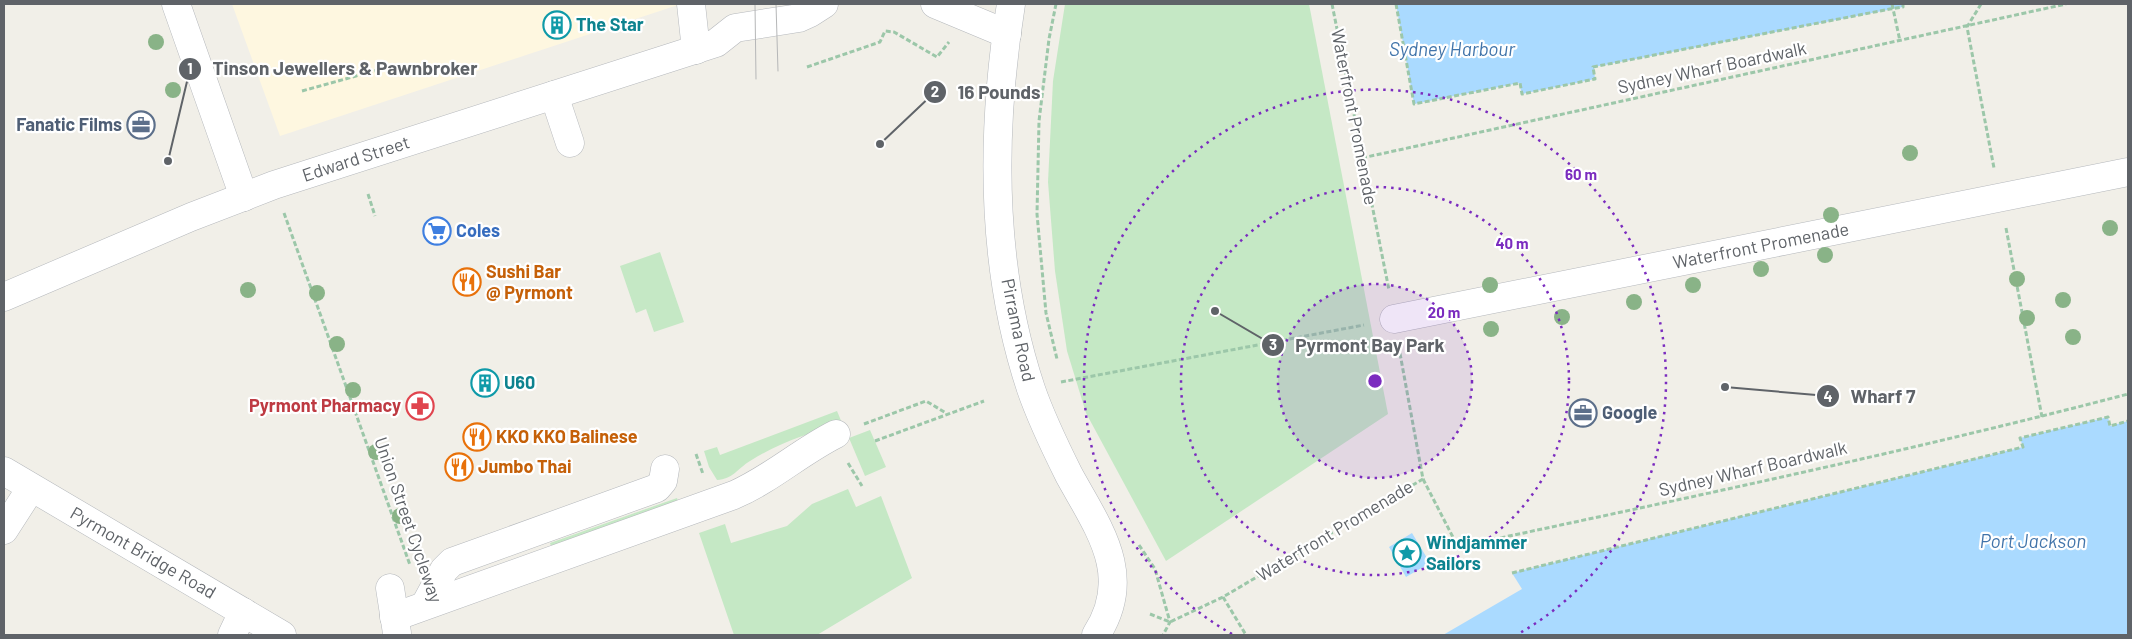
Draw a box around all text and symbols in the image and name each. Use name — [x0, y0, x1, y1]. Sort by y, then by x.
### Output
building icon: The Star — [542, 10, 572, 40]
place label: The Star — [576, 13, 644, 35]
street label: Waterfront Promenade — [1327, 27, 1383, 207]
street label: Sydney Wharf Boardwalk — [1615, 36, 1808, 98]
water label: Sydney Harbour — [1389, 37, 1516, 60]
callout: Tinson Jewellers & Pawnbroker — [178, 52, 488, 86]
text: Tinson Jewellers & Pawnbroker — [213, 56, 478, 79]
text: 1 — [187, 59, 193, 77]
callout: 16 Pounds — [922, 75, 1050, 109]
text: 16 Pounds — [957, 80, 1041, 103]
text: 2 — [931, 82, 939, 100]
office icon: Fanatic Films — [126, 110, 156, 140]
place label: Fanatic Films — [16, 113, 122, 135]
street label: Edward Street — [299, 130, 412, 186]
text: 60 m — [1565, 165, 1597, 183]
supermarket icon: Coles — [422, 216, 452, 246]
street label: Waterfront Promenade — [1671, 217, 1851, 273]
place label: Coles — [456, 219, 500, 241]
text: 40 m — [1495, 234, 1529, 252]
place label: Sushi Bar @ Pyrmont — [486, 260, 573, 303]
restaurant icon: Sushi Bar @ Pyrmont — [452, 267, 482, 297]
street label: Pirrama Road — [997, 276, 1041, 383]
text: 20 m — [1428, 303, 1460, 321]
callout: Pyrmont Bay Park — [1261, 328, 1455, 362]
text: Pyrmont Bay Park — [1295, 333, 1445, 356]
text: 3 — [1269, 335, 1277, 353]
building icon: U60 — [470, 368, 500, 398]
place label: U60 — [504, 371, 535, 393]
centre of rings — [1366, 372, 1384, 390]
callout: Wharf 7 — [1816, 379, 1926, 413]
text: Wharf 7 — [1850, 384, 1916, 407]
text: 4 — [1823, 387, 1833, 405]
pharmacy icon: Pyrmont Pharmacy — [405, 391, 435, 421]
place label: Pyrmont Pharmacy — [249, 394, 401, 416]
office icon: Google — [1568, 398, 1598, 428]
place label: Google — [1602, 401, 1657, 423]
restaurant icon: KKO KKO Balinese — [462, 422, 492, 452]
place label: KKO KKO Balinese — [496, 425, 638, 447]
street label: Union Street Cycleway — [370, 434, 448, 605]
street label: Sydney Wharf Boardwalk — [1657, 436, 1849, 500]
restaurant icon: Jumbo Thai — [444, 452, 474, 482]
place label: Jumbo Thai — [478, 455, 572, 477]
street label: Waterfront Promenade — [1252, 475, 1417, 586]
street label: Pyrmont Bridge Road — [67, 501, 220, 603]
water label: Port Jackson — [1980, 529, 2086, 552]
place label: Windjammer Sailors — [1426, 531, 1527, 574]
place icon: Windjammer Sailors — [1392, 538, 1422, 568]

